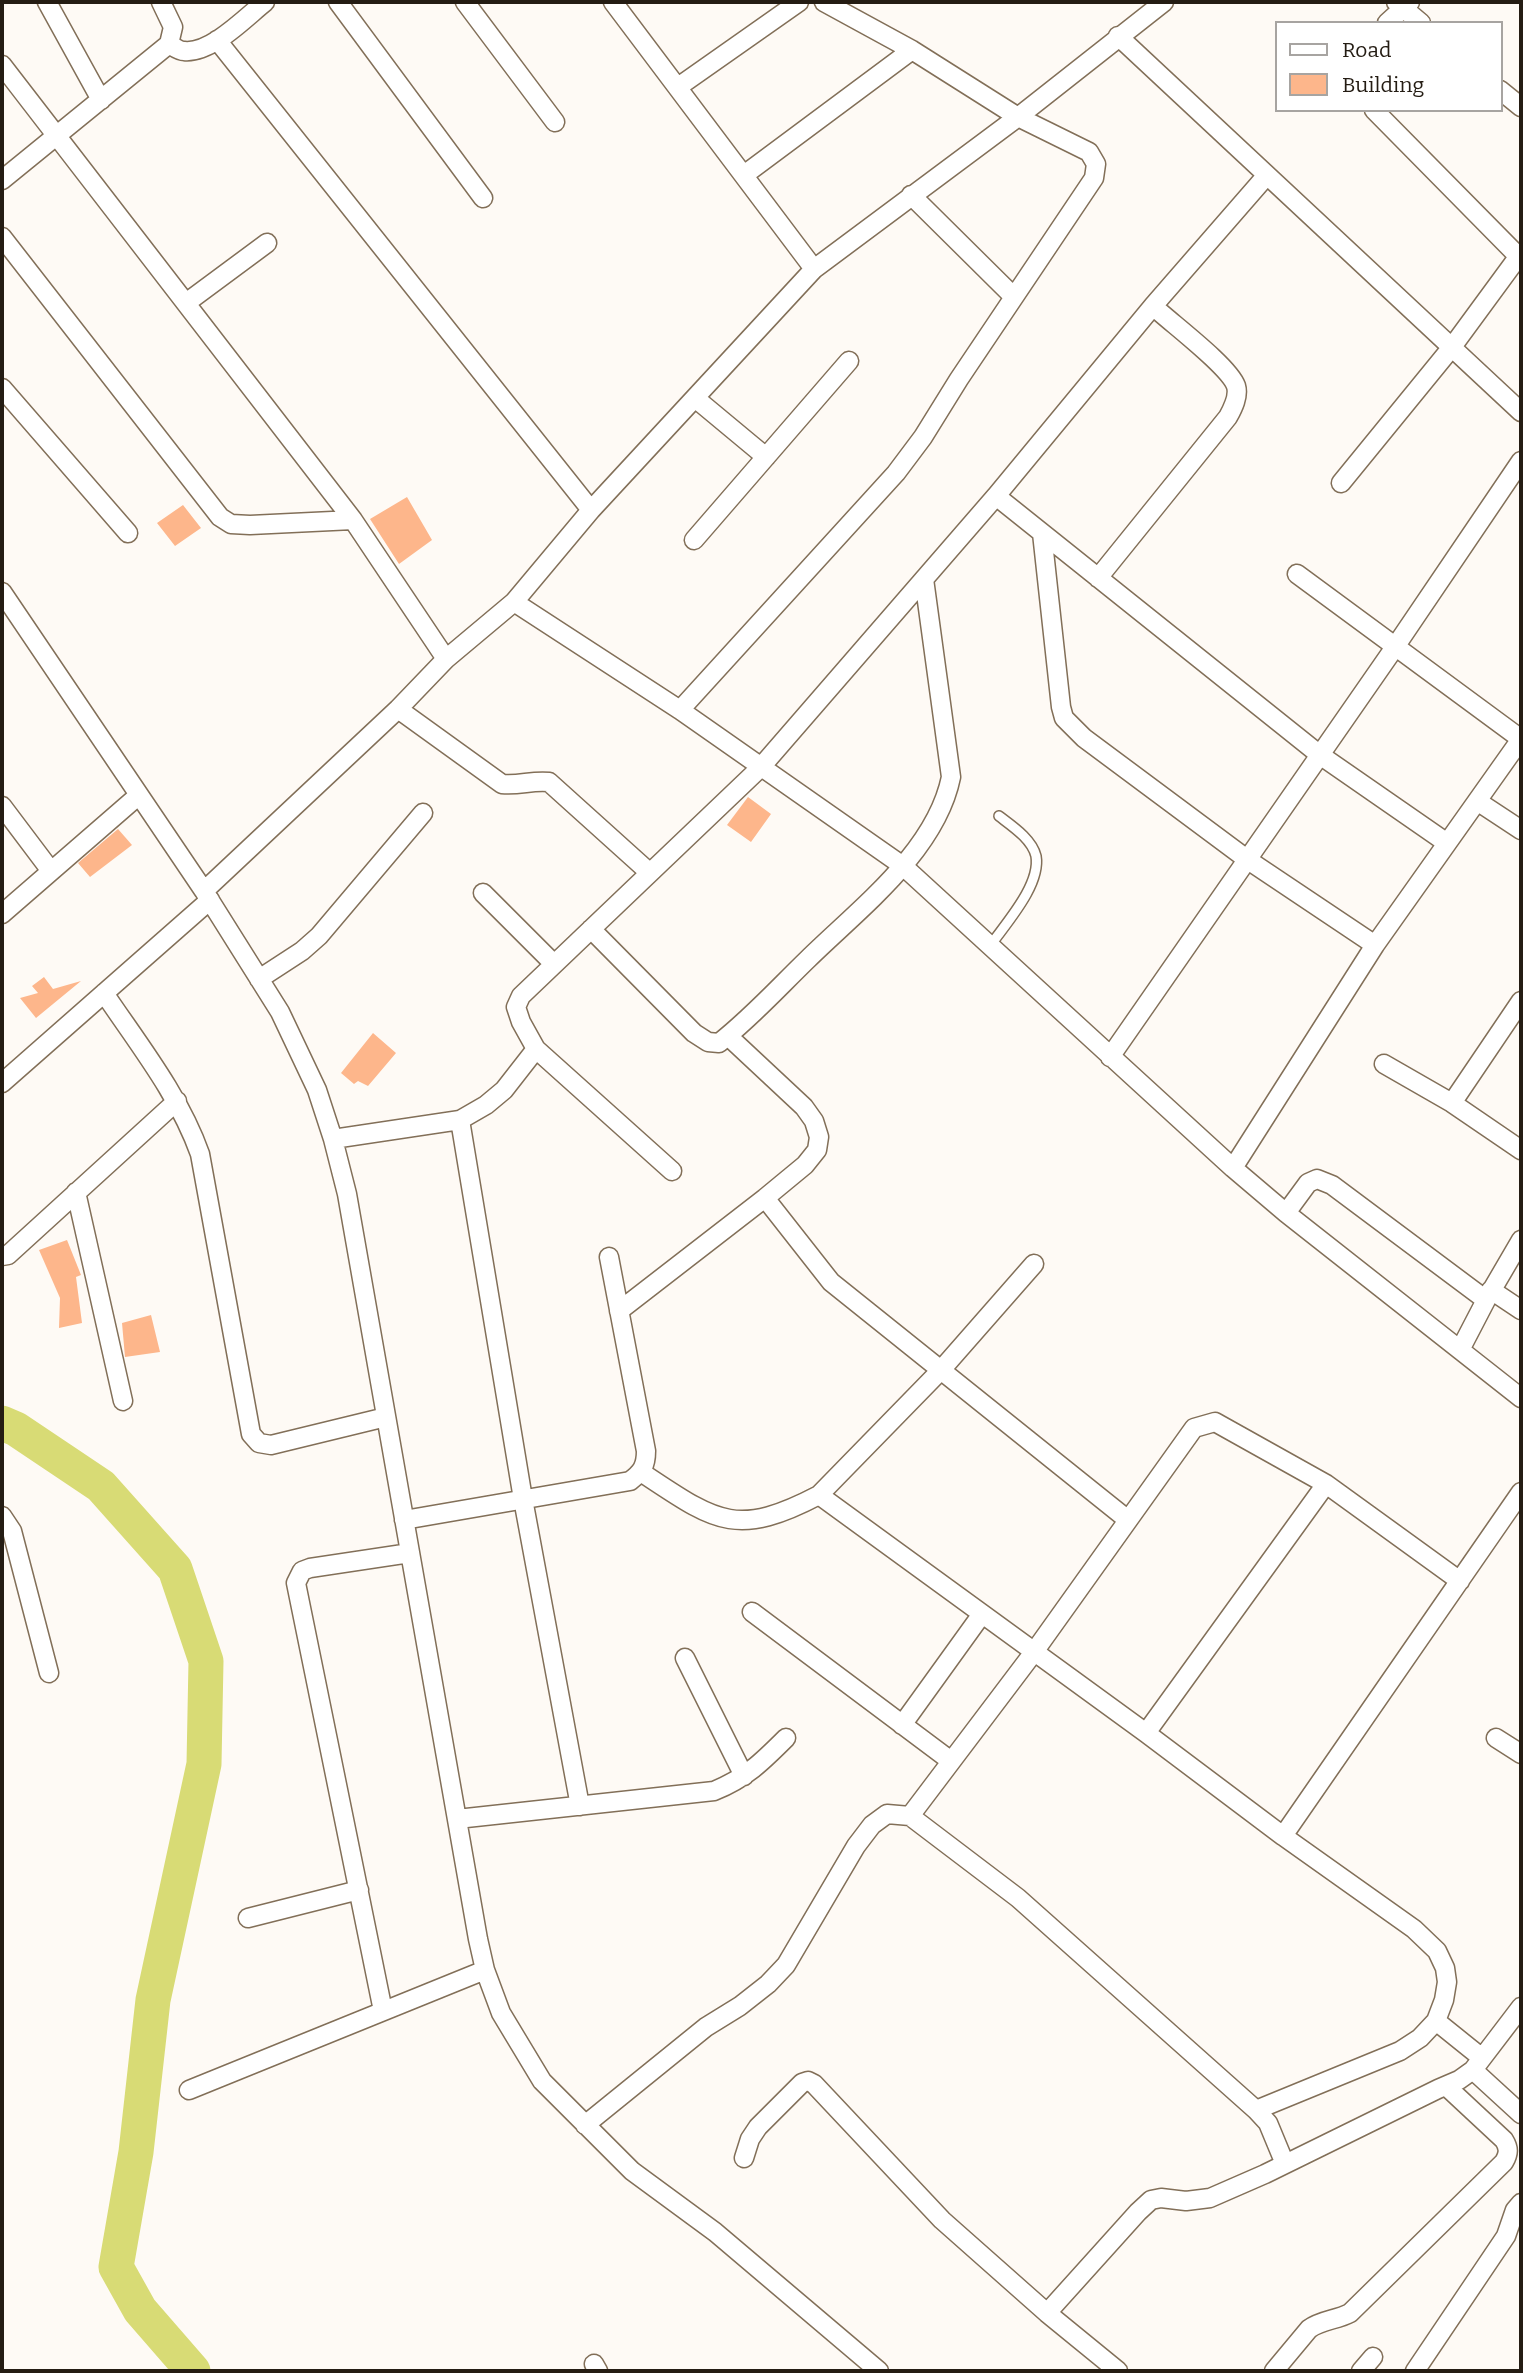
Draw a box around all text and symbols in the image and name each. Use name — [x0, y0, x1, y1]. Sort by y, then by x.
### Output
legend — [1274, 21, 1502, 112]
text: Road — [1342, 37, 1391, 63]
text: Building — [1342, 72, 1424, 98]

